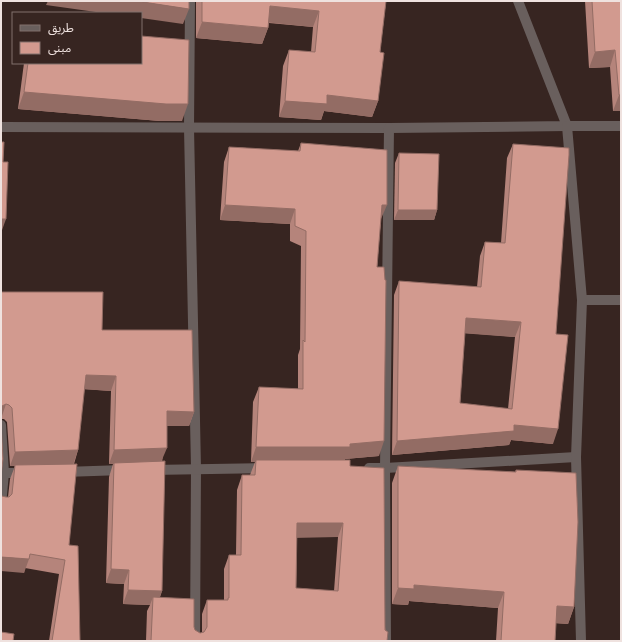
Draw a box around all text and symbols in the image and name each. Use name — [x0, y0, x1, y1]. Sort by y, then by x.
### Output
legend — [12, 12, 142, 64]
text: طريق — [48, 21, 74, 36]
text: مبنى — [48, 41, 71, 55]

